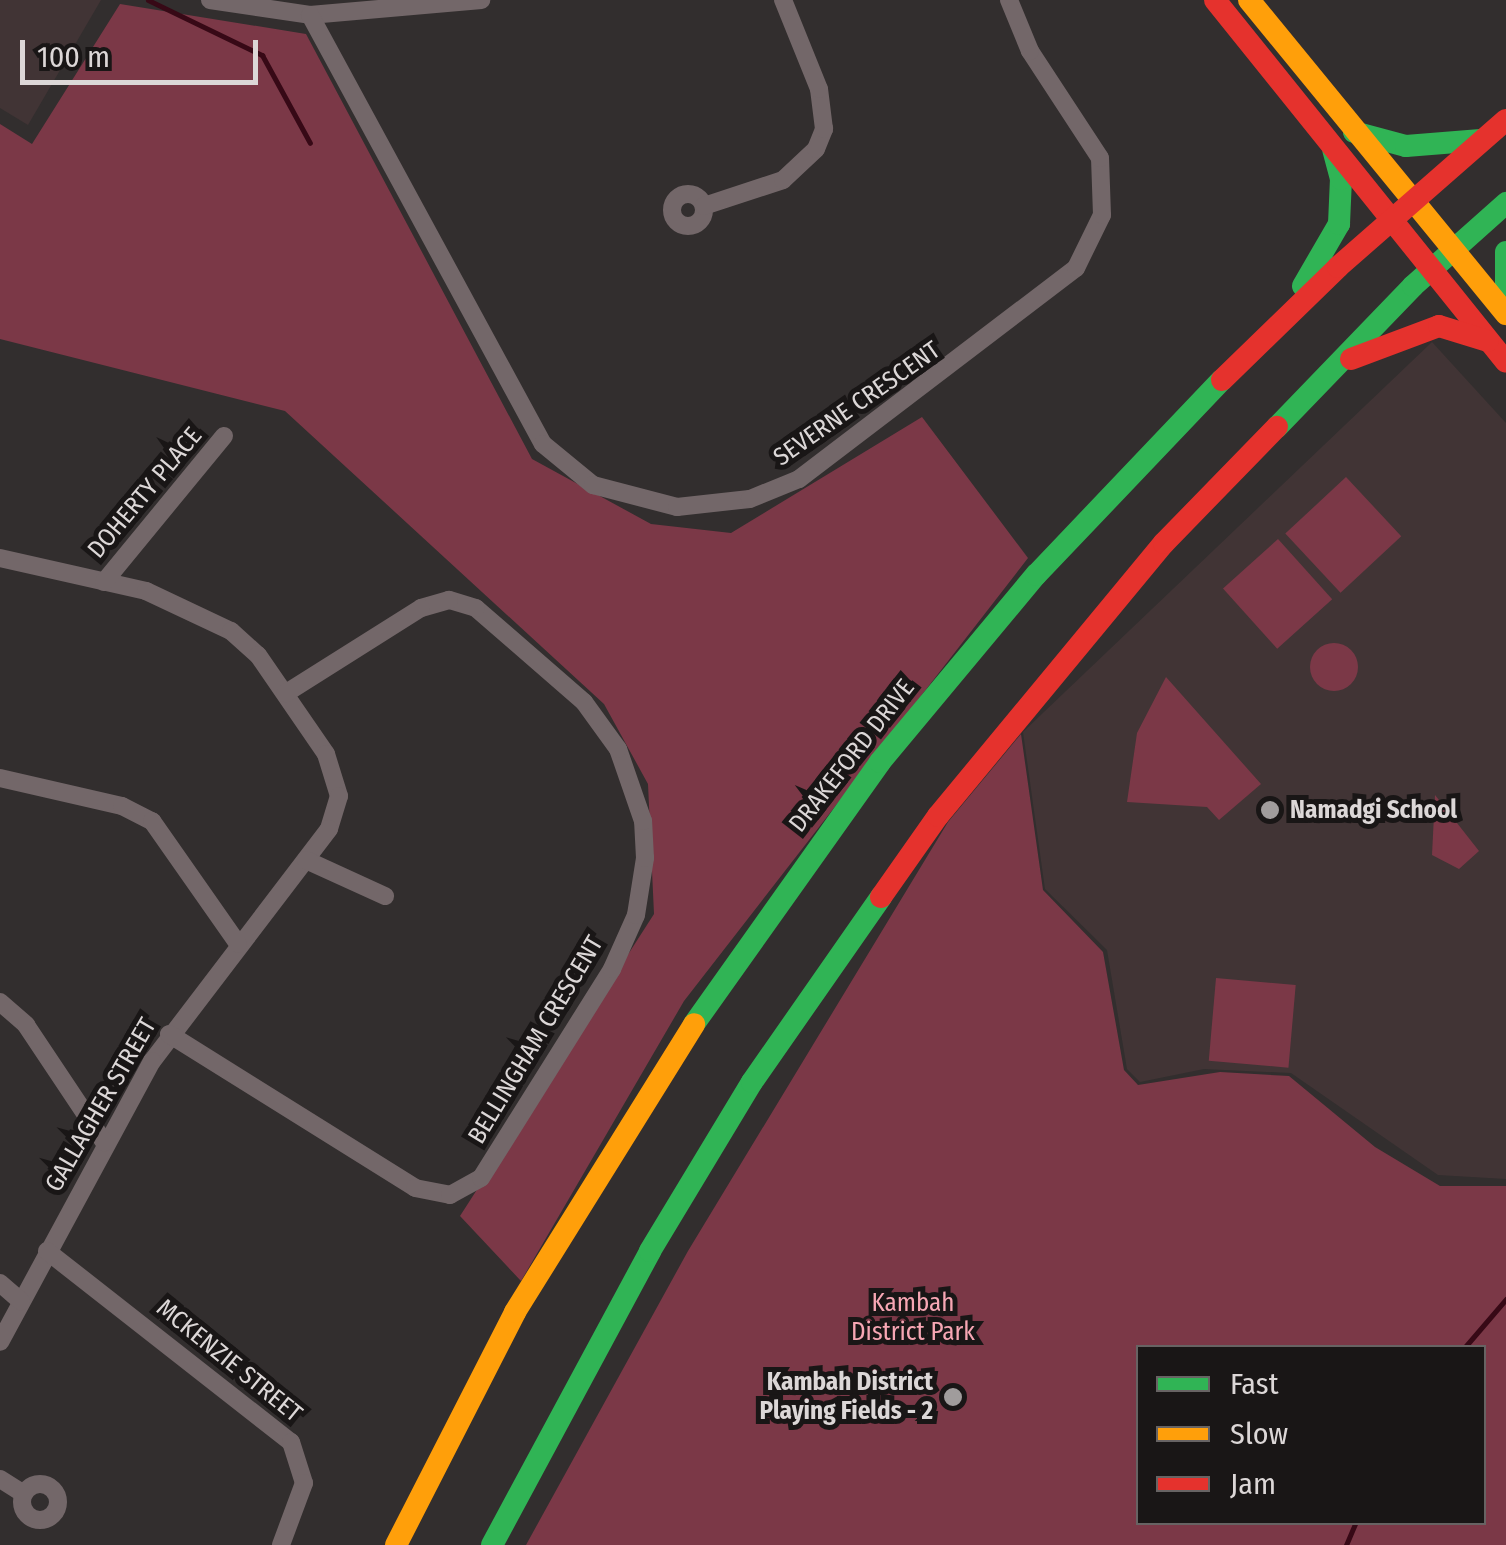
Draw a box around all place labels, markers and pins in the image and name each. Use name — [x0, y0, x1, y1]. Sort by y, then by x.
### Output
place label: Namadgi School — [1290, 795, 1457, 825]
marker: Namadgi School — [1259, 799, 1281, 821]
place label: Kambah District Playing Fields - 2 — [760, 1368, 933, 1427]
marker: Kambah District Playing Fields - 2 — [942, 1386, 964, 1408]

